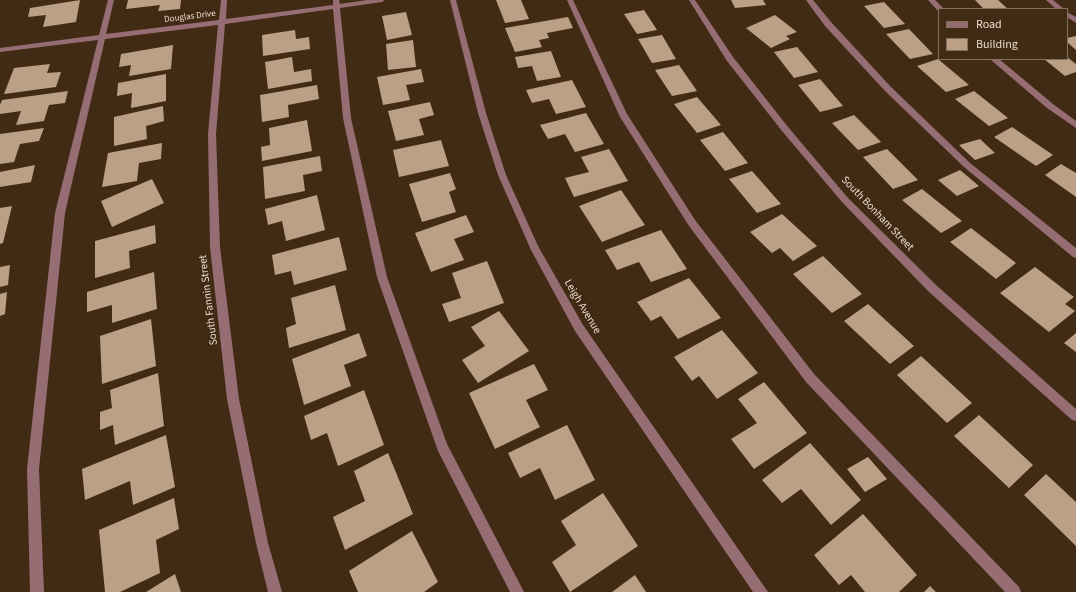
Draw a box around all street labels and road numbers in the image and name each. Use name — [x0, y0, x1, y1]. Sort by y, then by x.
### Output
street label: Douglas Drive — [164, 8, 216, 26]
street label: South Bonham Street — [838, 174, 916, 254]
street label: South Fannin Street — [197, 254, 221, 346]
street label: Leigh Avenue — [561, 277, 603, 337]

